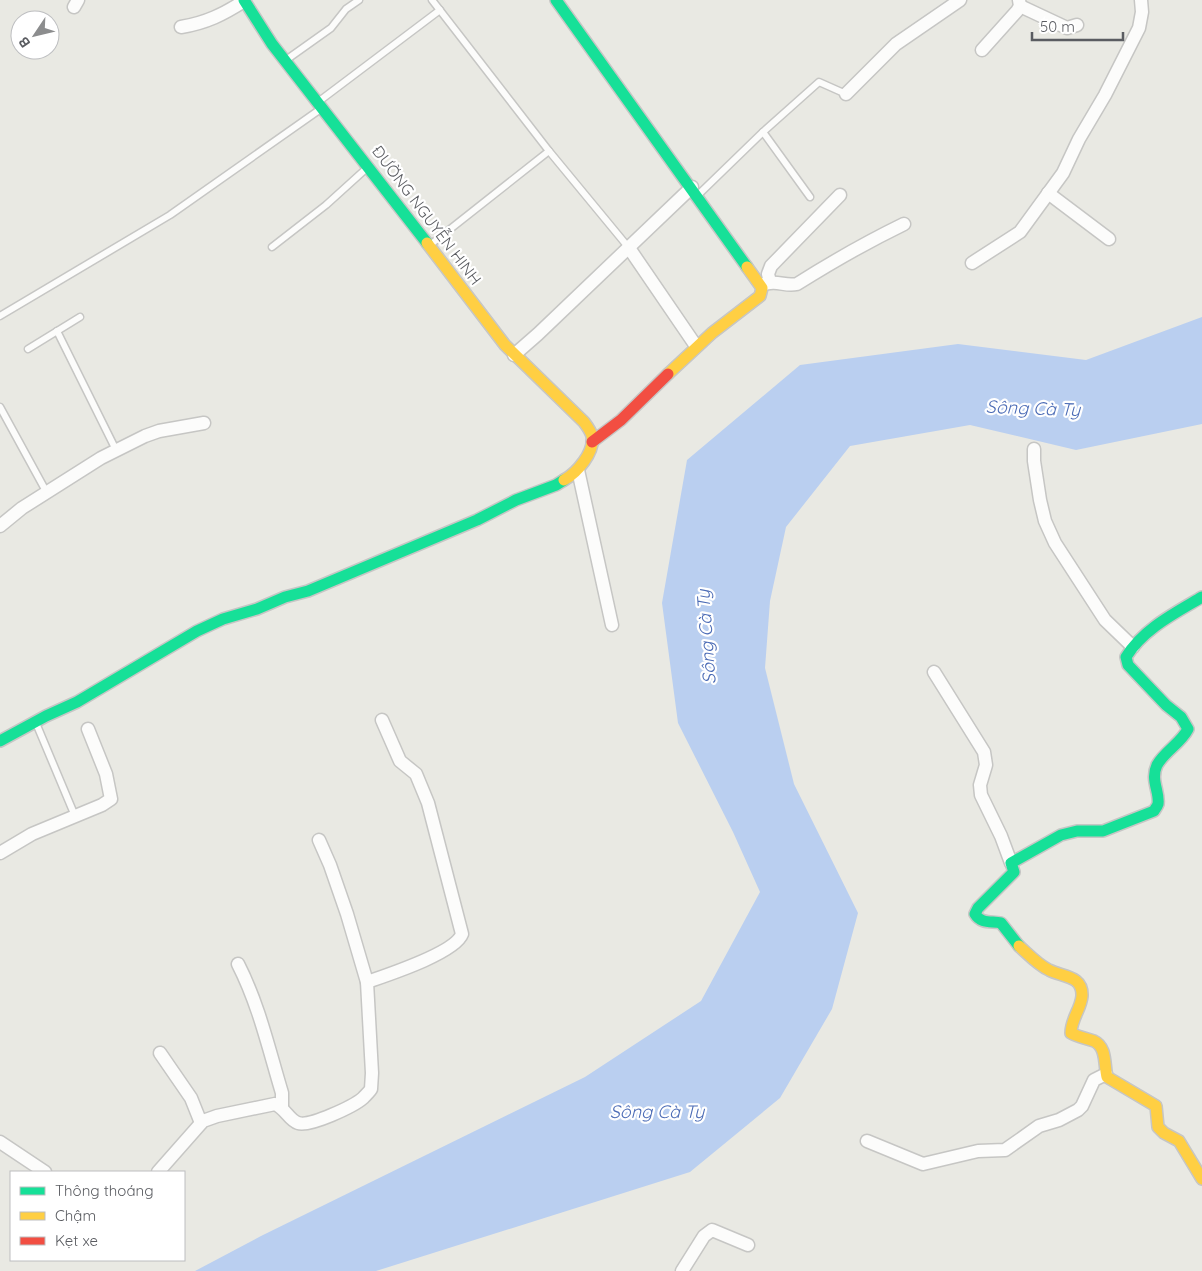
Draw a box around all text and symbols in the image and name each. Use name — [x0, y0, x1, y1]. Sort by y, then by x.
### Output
north arrow — [10, 10, 60, 60]
scale bar — [1032, 10, 1123, 42]
text: 50 m — [1040, 17, 1075, 36]
text: B — [14, 34, 34, 51]
street label: ĐƯỜNG NGUYỄN HINH — [368, 141, 487, 289]
water label: Sông Cà Ty — [985, 395, 1082, 421]
water label: Sông Cà Ty — [691, 587, 721, 685]
water label: Sông Cà Ty — [610, 1100, 706, 1123]
legend — [10, 1171, 185, 1261]
text: Thông thoáng — [55, 1181, 154, 1200]
text: Chậm — [55, 1206, 96, 1225]
text: Kẹt xe — [55, 1231, 98, 1250]

